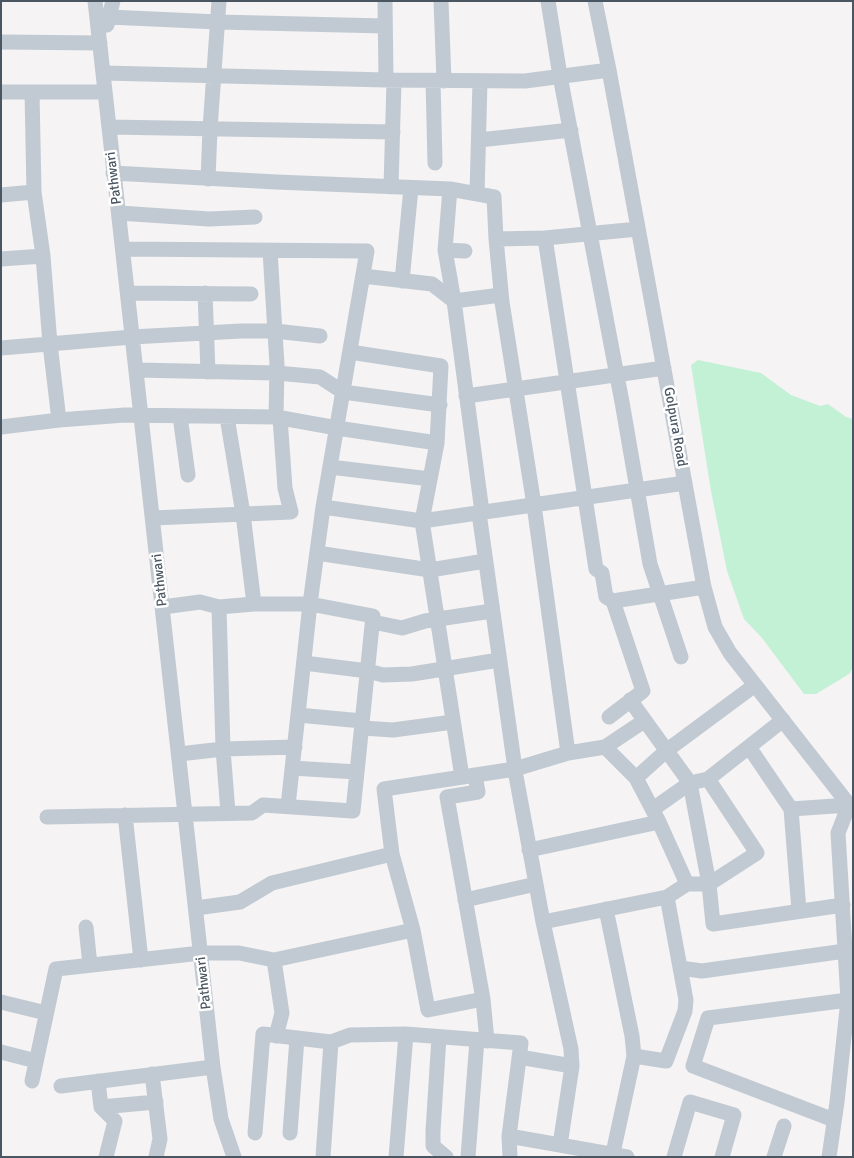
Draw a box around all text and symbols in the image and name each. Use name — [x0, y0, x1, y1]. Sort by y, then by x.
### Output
street label: Pathwari — [102, 151, 126, 205]
street label: Golpura Road — [660, 386, 690, 468]
street label: Pathwari — [149, 553, 171, 607]
street label: Pathwari — [193, 956, 215, 1010]

